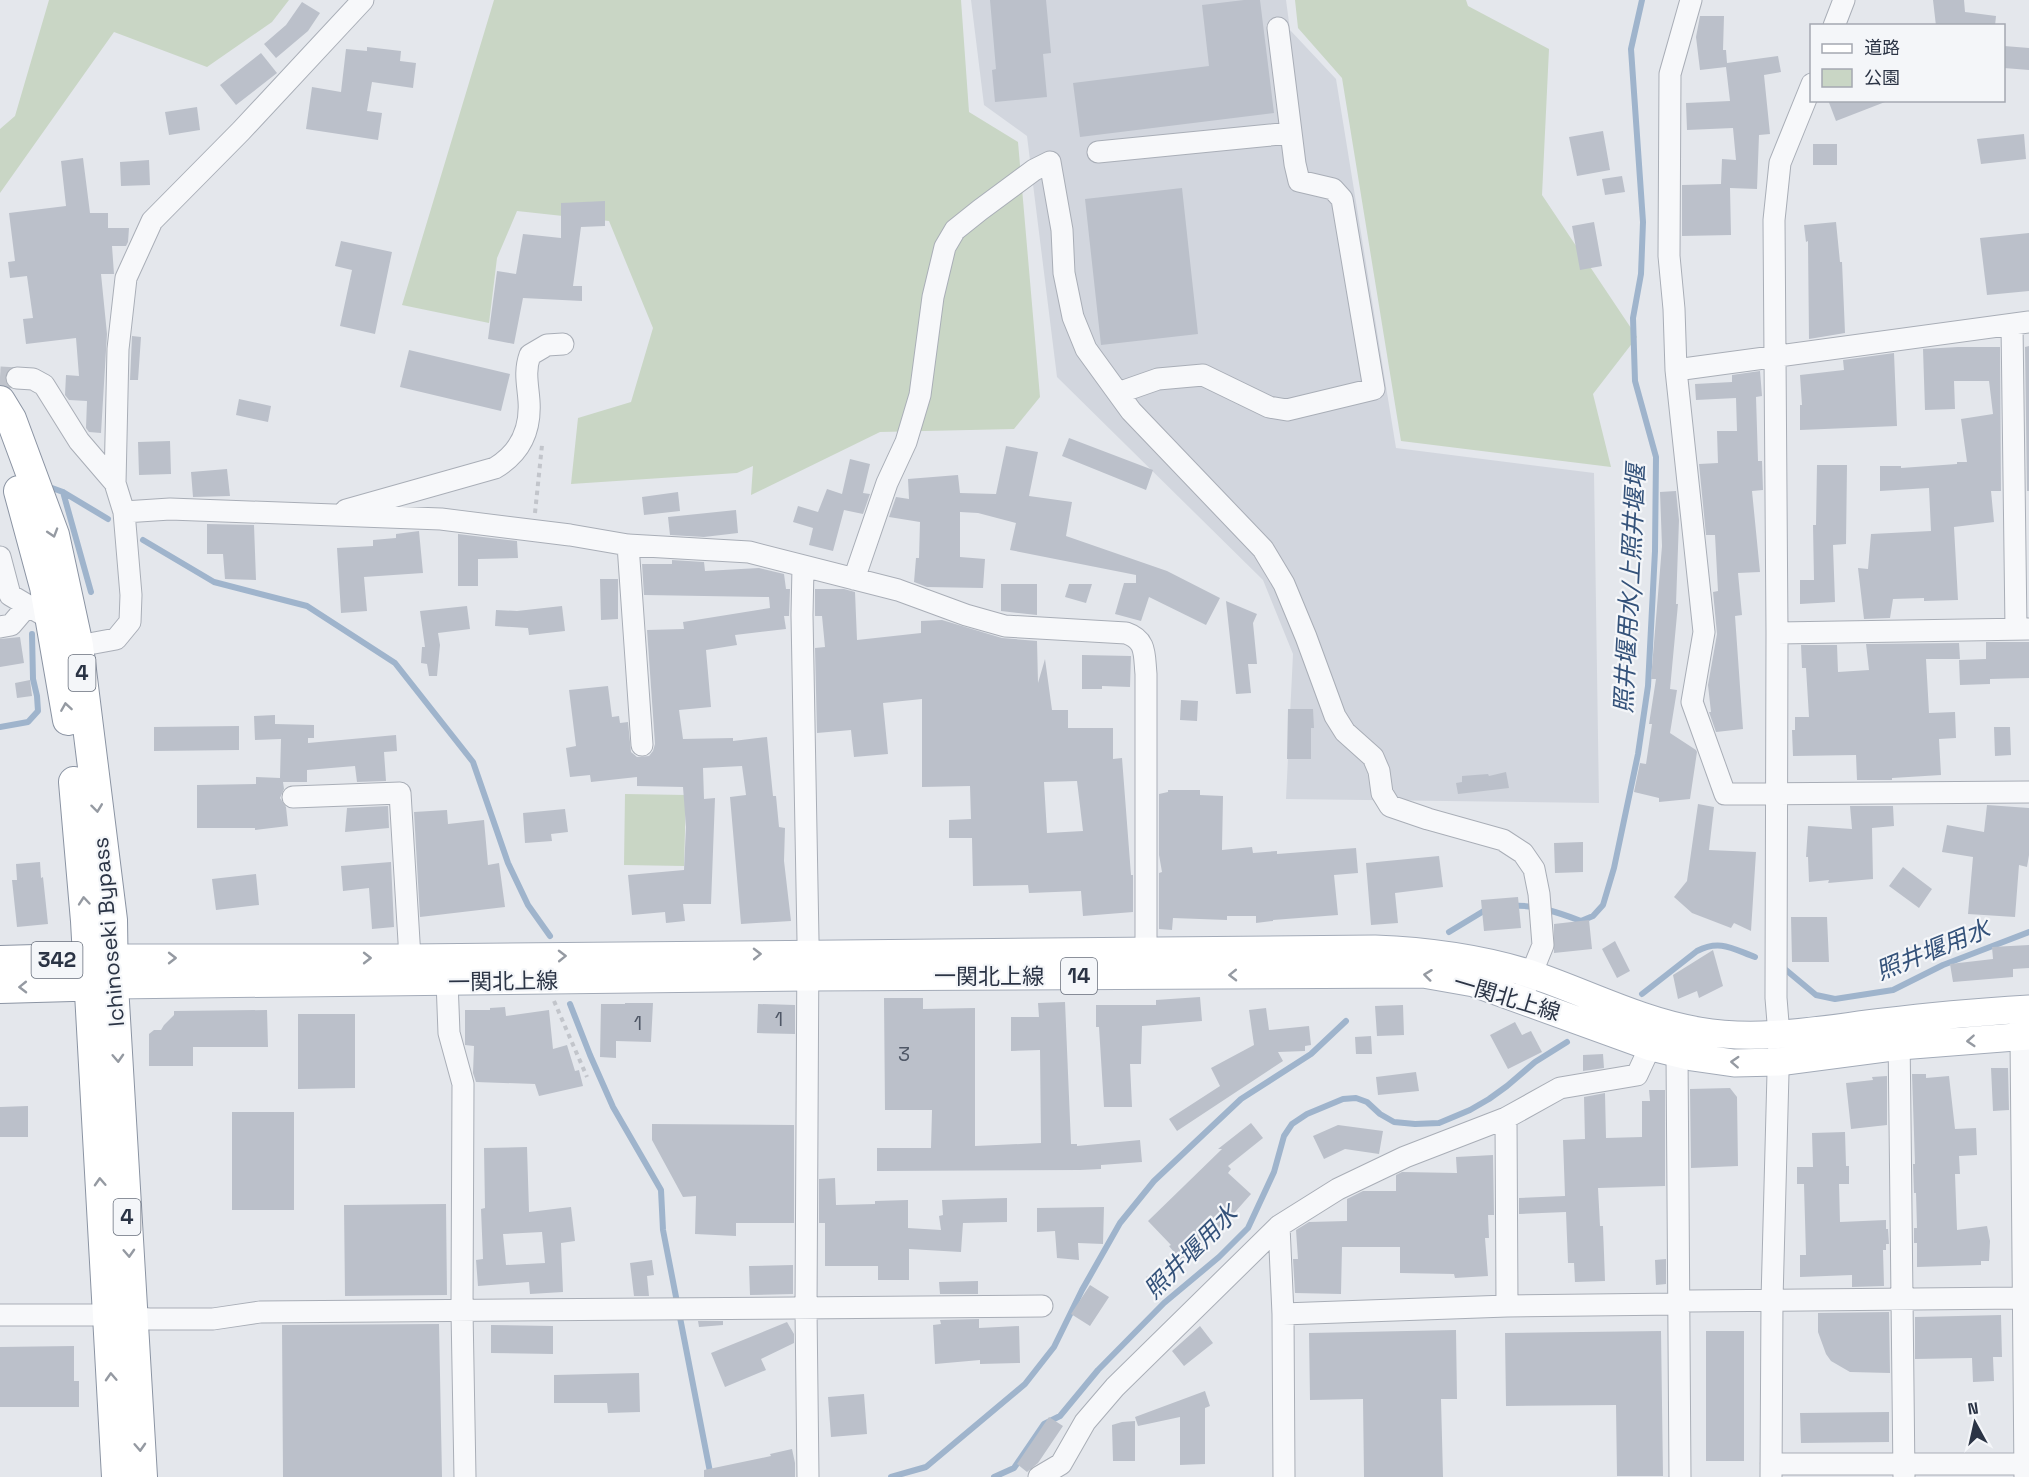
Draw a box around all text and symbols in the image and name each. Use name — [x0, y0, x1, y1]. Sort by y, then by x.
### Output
legend — [1810, 24, 2005, 102]
text: 道路 — [1864, 36, 1900, 59]
text: 公園 — [1864, 66, 1900, 89]
water label: 照井堰用水/上照井堰堰 — [1608, 460, 1652, 714]
one-way arrow — [46, 527, 58, 538]
road number: 4 — [68, 655, 96, 691]
one-way arrow — [61, 702, 73, 711]
one-way arrow — [90, 803, 103, 813]
street label: Ichinoseki Bypass — [86, 836, 130, 1028]
one-way arrow — [78, 896, 91, 905]
water label: 照井堰用水 — [1871, 912, 1997, 986]
road number: 342 — [32, 942, 82, 978]
one-way arrow — [753, 948, 762, 960]
one-way arrow — [558, 950, 567, 963]
one-way arrow — [168, 952, 177, 964]
one-way arrow — [363, 952, 372, 964]
road number: 14 — [1061, 958, 1097, 994]
street label: 一関北上線 — [934, 962, 1044, 990]
street label: 一関北上線 — [448, 966, 558, 996]
one-way arrow — [1228, 968, 1237, 981]
street label: 一関北上線 — [1450, 968, 1564, 1026]
one-way arrow — [1423, 969, 1432, 982]
one-way arrow — [19, 981, 28, 993]
house number: 1 — [775, 1006, 783, 1032]
house number: 1 — [634, 1010, 642, 1036]
one-way arrow — [1966, 1034, 1975, 1047]
house number: 3 — [898, 1041, 910, 1067]
one-way arrow — [111, 1053, 124, 1062]
one-way arrow — [1730, 1055, 1739, 1068]
one-way arrow — [93, 1177, 106, 1186]
water label: 照井堰用水 — [1137, 1196, 1246, 1305]
road number: 4 — [114, 1199, 140, 1235]
one-way arrow — [123, 1248, 136, 1257]
one-way arrow — [105, 1372, 118, 1381]
north arrow — [1945, 1393, 2005, 1453]
text: N — [1966, 1397, 1980, 1420]
one-way arrow — [133, 1443, 146, 1452]

